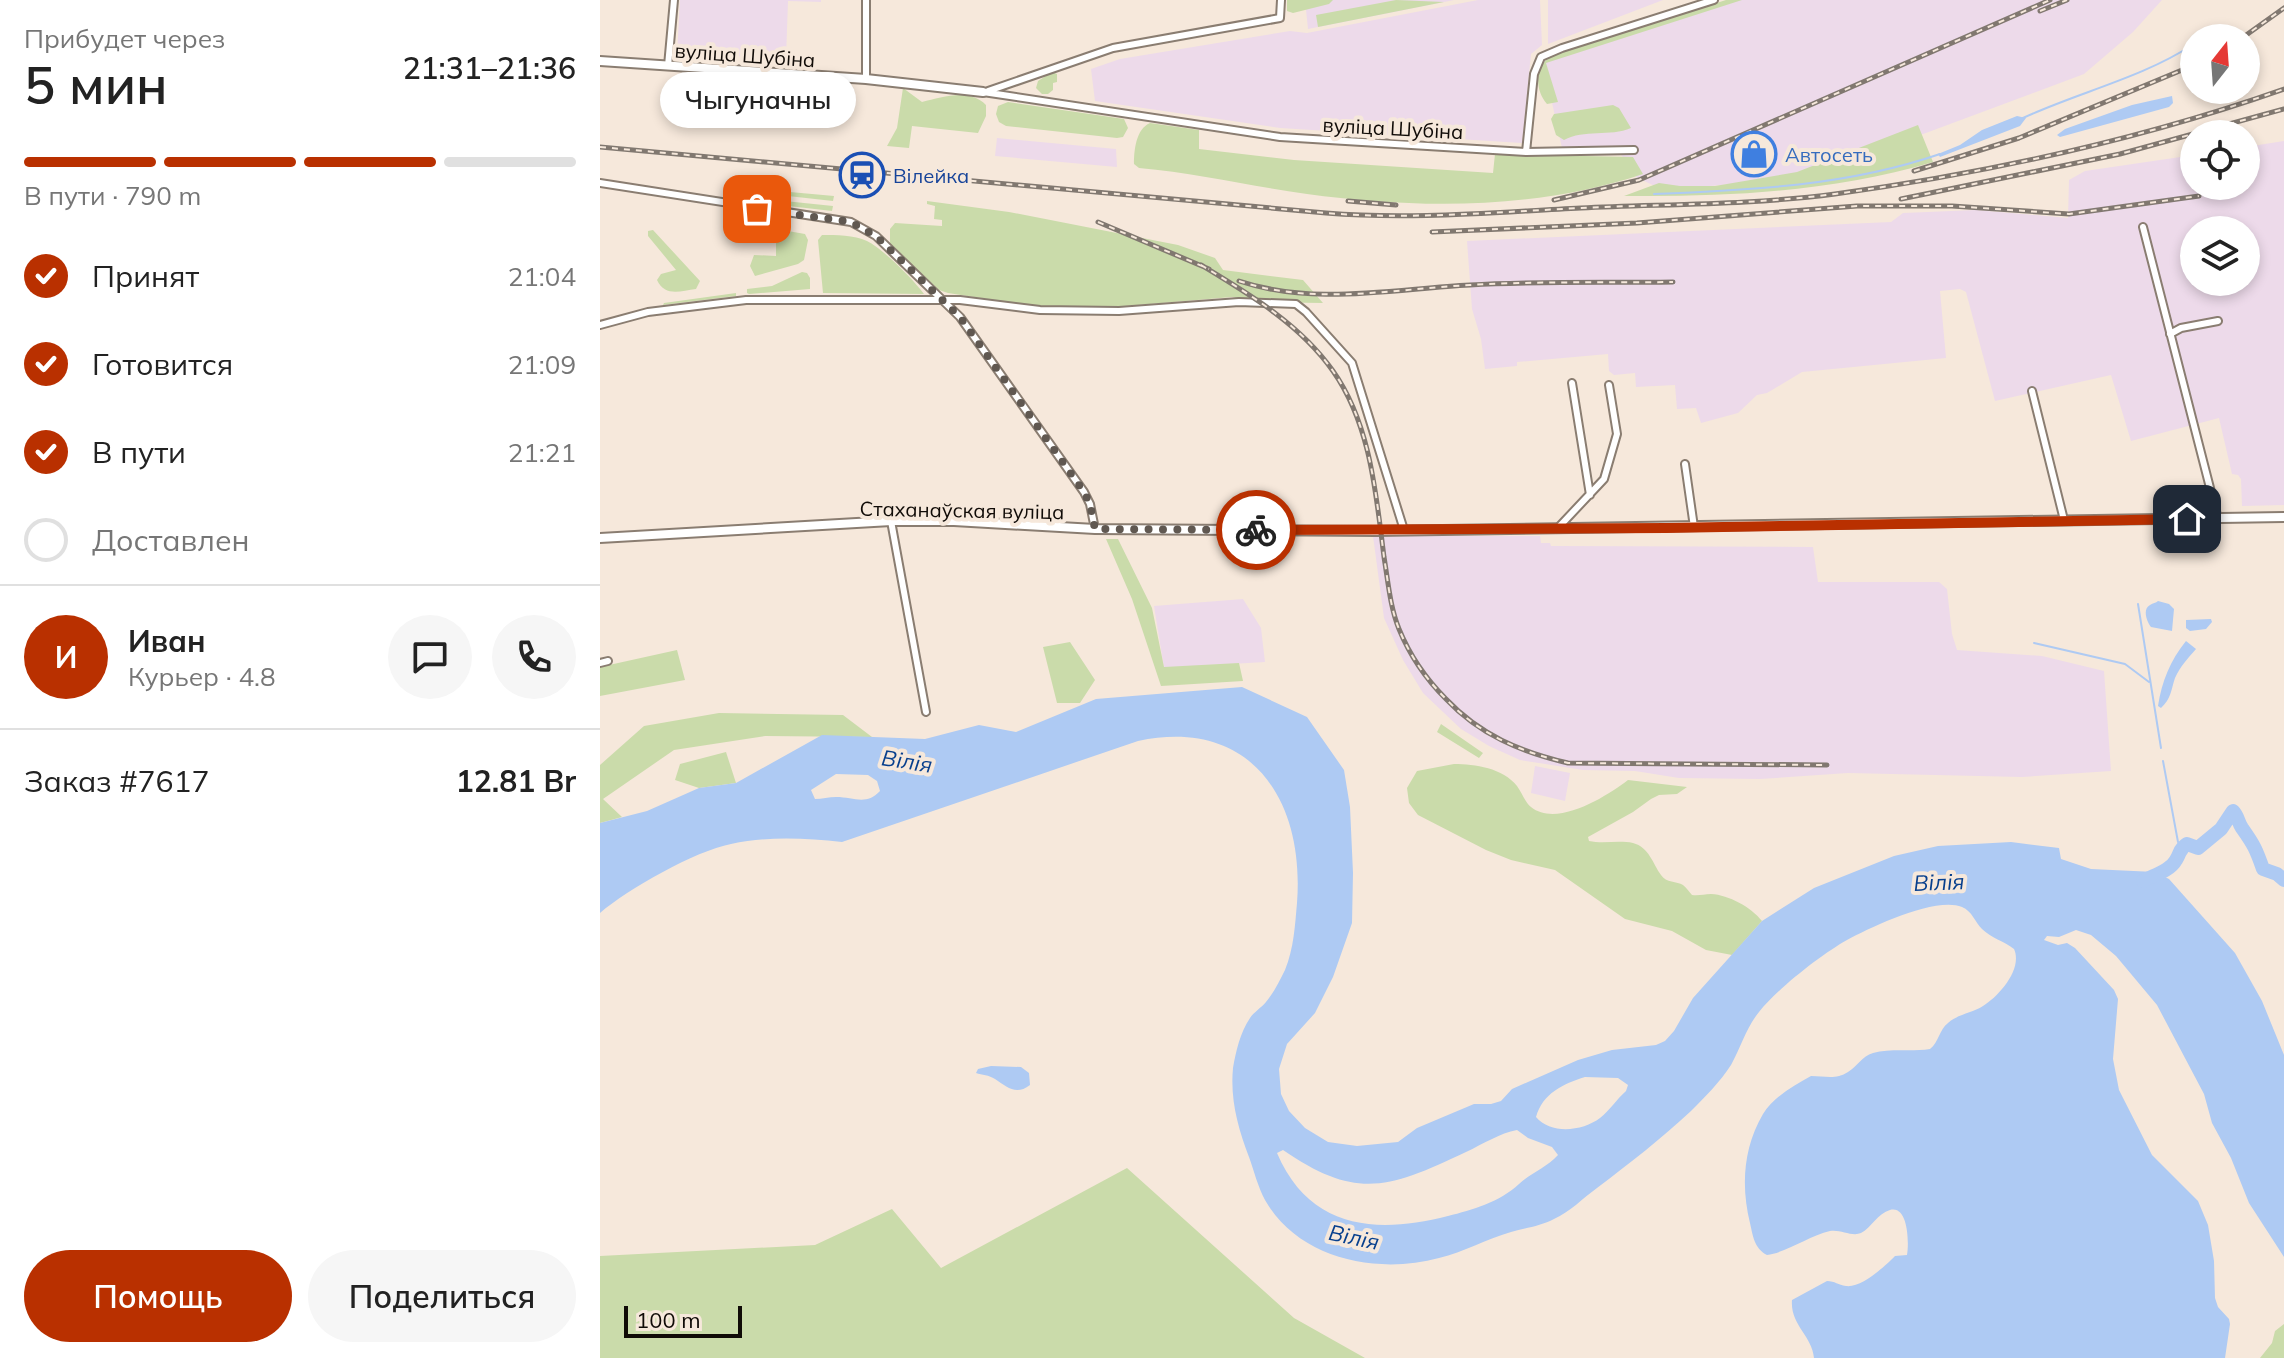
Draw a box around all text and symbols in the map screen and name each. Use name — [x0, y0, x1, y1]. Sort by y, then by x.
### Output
text: Прибудет через — [24, 22, 225, 55]
north arrow — [2180, 24, 2260, 104]
map controls — [2180, 24, 2260, 296]
street label: вуліца Шубіна — [674, 38, 816, 72]
text: 21:31–21:36 — [403, 49, 576, 87]
text: 5 мин — [24, 52, 168, 117]
callout: Чыгуначны — [659, 73, 855, 129]
text: Чыгуначны — [685, 83, 831, 116]
street label: вуліца Шубіна — [1322, 112, 1464, 144]
button: locate — [2180, 120, 2260, 200]
shop icon: Автосеть — [1730, 130, 1778, 178]
place label: Автосеть — [1785, 142, 1873, 167]
station icon: Вілейка — [838, 151, 886, 199]
place label: Вілейка — [893, 163, 969, 188]
pin — [723, 175, 791, 243]
text: В пути · 790 m — [24, 179, 201, 212]
icon: bag — [735, 187, 779, 231]
button: layers — [2180, 216, 2260, 296]
icon: check — [24, 254, 68, 298]
text: Принят — [92, 257, 199, 295]
text: 21:04 — [508, 260, 576, 293]
icon: check — [24, 342, 68, 386]
text: Готовится — [92, 345, 233, 383]
text: 21:09 — [508, 348, 576, 381]
icon: check — [24, 430, 68, 474]
text: В пути — [92, 433, 186, 471]
text: 21:21 — [508, 436, 576, 469]
pin — [2153, 485, 2221, 553]
courier — [1216, 490, 1296, 570]
street label: Стаханаўская вуліца — [860, 496, 1064, 524]
icon: home — [2165, 497, 2209, 541]
icon: bike — [1234, 508, 1278, 552]
text: Доставлен — [92, 521, 250, 559]
button: chat — [388, 615, 472, 699]
button: phone — [492, 615, 576, 699]
text: Иван — [128, 622, 206, 660]
text: И — [55, 638, 77, 676]
text: Курьер · 4.8 — [128, 660, 276, 693]
water label: Вілія — [880, 743, 934, 779]
text: Заказ #7617 — [24, 762, 209, 800]
text: 12.81 Br — [456, 762, 576, 800]
water label: Вілія — [1913, 867, 1965, 897]
water label: Вілія — [1326, 1218, 1382, 1256]
button: Помощь — [24, 1250, 292, 1342]
button: Поделиться — [308, 1250, 576, 1342]
scale bar — [624, 1302, 742, 1338]
text: 100 m — [636, 1306, 701, 1334]

